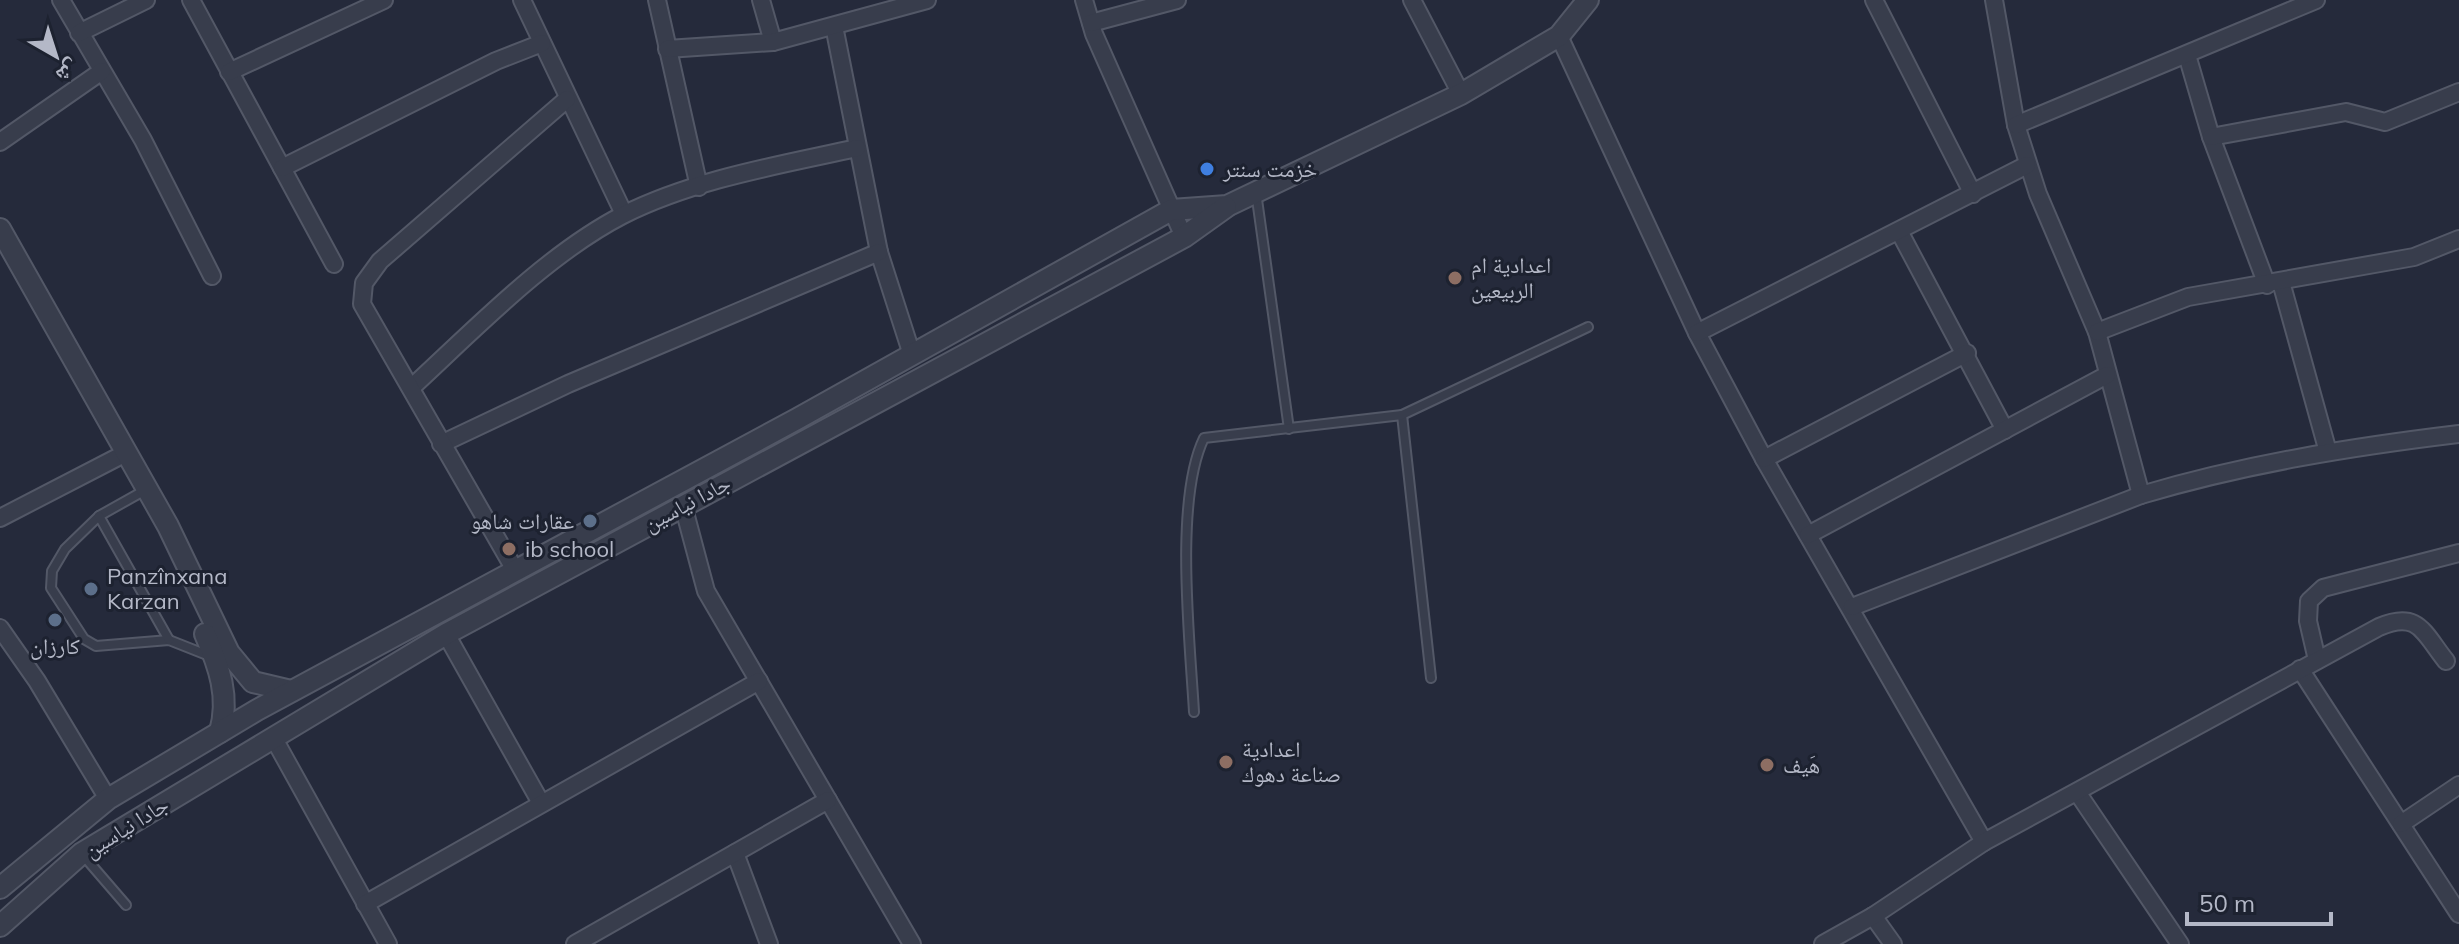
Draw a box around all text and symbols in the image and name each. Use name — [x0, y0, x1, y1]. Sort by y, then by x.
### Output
north arrow — [16, 16, 96, 96]
text: ش — [51, 53, 86, 90]
place label: خزمت سنتر — [1222, 155, 1317, 183]
marker: خزمت سنتر — [1198, 160, 1216, 178]
place label: اعدادية ام الربيعين — [1471, 251, 1551, 304]
marker: اعدادية ام الربيعين — [1446, 269, 1464, 287]
street label: جادا نیاسین — [639, 468, 735, 538]
place label: عقارات شاهو — [471, 507, 574, 535]
marker: عقارات شاهو — [581, 512, 599, 530]
place label: ib school — [525, 535, 614, 563]
marker: ib school — [500, 540, 518, 558]
place label: Panzînxana Karzan — [107, 562, 227, 615]
marker: Panzînxana Karzan — [82, 580, 100, 598]
marker: كارزان — [46, 611, 64, 629]
place label: كارزان — [30, 632, 80, 660]
place label: اعدادية صناعة دهوك — [1242, 735, 1341, 788]
place label: هَيف — [1783, 751, 1820, 779]
marker: اعدادية صناعة دهوك — [1217, 753, 1235, 771]
marker: هَيف — [1758, 756, 1776, 774]
street label: جادا نیاسین — [79, 790, 173, 864]
scale bar — [2187, 876, 2331, 926]
text: 50 m — [2199, 888, 2255, 918]

